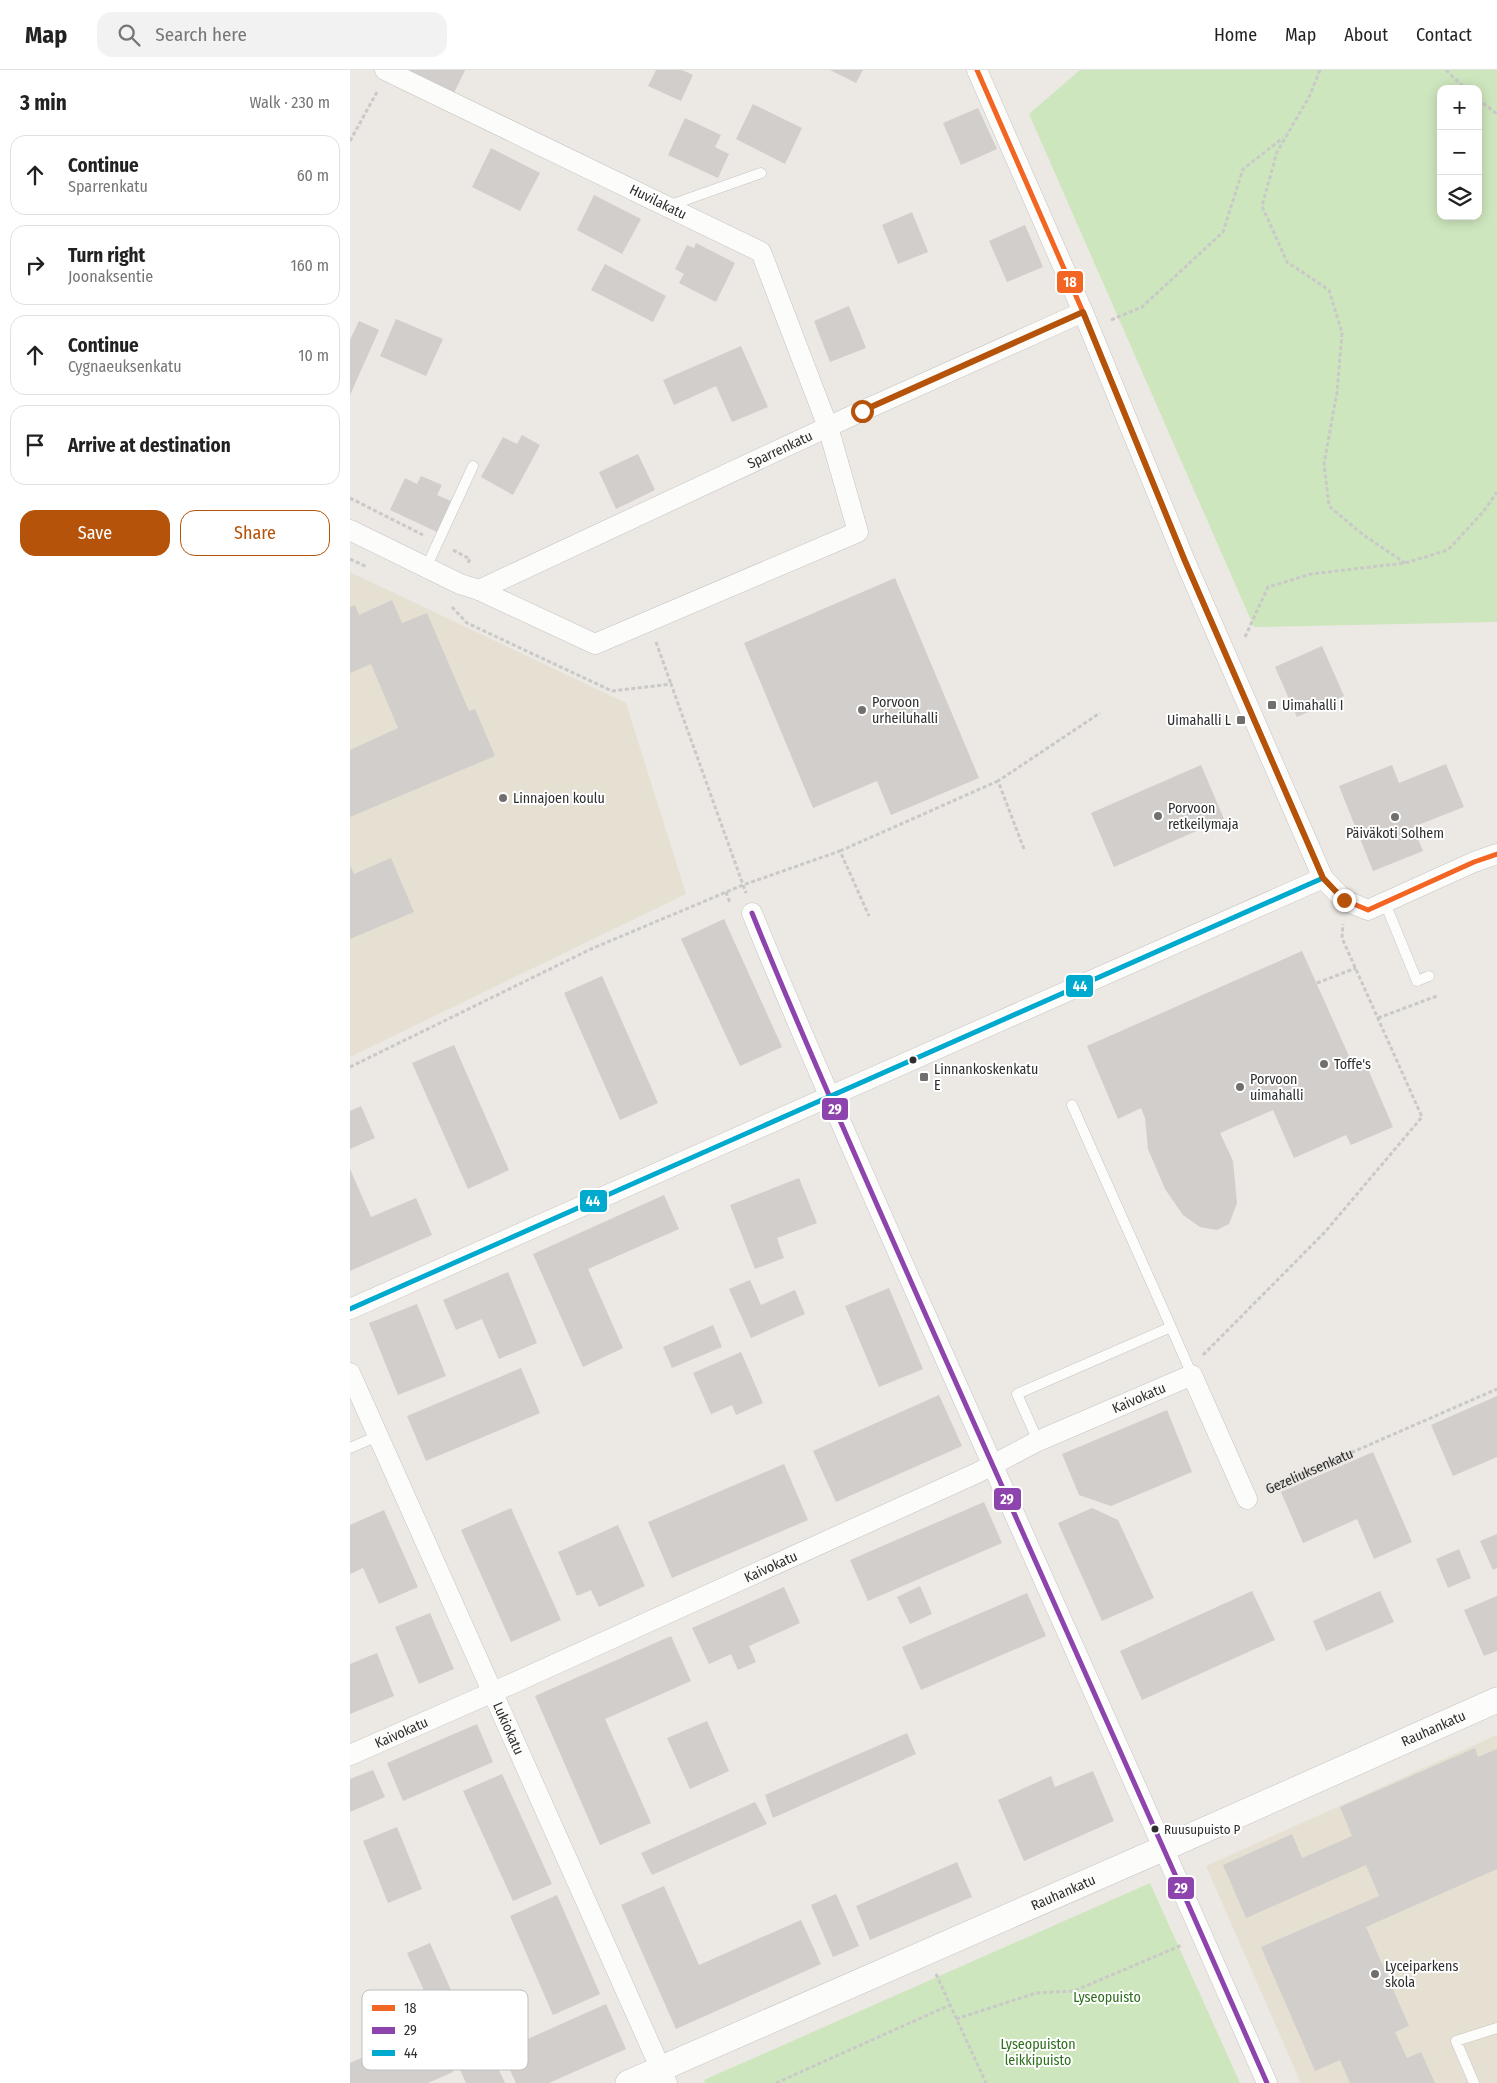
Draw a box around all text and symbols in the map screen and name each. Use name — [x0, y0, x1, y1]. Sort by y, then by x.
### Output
search box — [97, 12, 447, 57]
text: Map — [25, 21, 67, 49]
icon: search — [115, 21, 143, 49]
text: Search here — [155, 23, 247, 46]
text: Home — [1214, 24, 1257, 46]
text: Map — [1285, 24, 1316, 46]
text: About — [1344, 24, 1388, 46]
text: Contact — [1416, 24, 1472, 46]
map controls — [1437, 85, 1482, 220]
button: + — [1437, 85, 1482, 130]
text: 3 min — [20, 90, 67, 116]
text: Walk · 230 m — [250, 93, 330, 112]
button: − — [1437, 130, 1482, 175]
text: Continue — [68, 154, 139, 177]
icon: ahead — [21, 161, 49, 189]
text: 60 m — [297, 166, 329, 185]
button: layers — [1437, 175, 1482, 220]
text: Sparrenkatu — [68, 177, 148, 196]
street label: Huvilakatu — [627, 181, 689, 223]
text: Turn right — [68, 244, 145, 267]
icon: right — [21, 251, 49, 279]
text: 160 m — [290, 256, 329, 275]
text: Joonaksentie — [68, 267, 153, 286]
line badge: 18 — [1056, 270, 1084, 294]
text: 18 — [1063, 274, 1077, 291]
text: Continue — [68, 334, 139, 357]
icon: ahead — [21, 341, 49, 369]
text: 10 m — [298, 346, 329, 365]
text: Cygnaeuksenkatu — [68, 357, 182, 376]
route start — [851, 400, 874, 423]
street label: Sparrenkatu — [744, 427, 815, 472]
icon: arrive — [21, 431, 49, 459]
text: Arrive at destination — [68, 434, 231, 457]
button: Save — [20, 510, 170, 556]
button: Share — [180, 510, 330, 556]
place label: Porvoon urheiluhalli — [872, 694, 938, 727]
place label: Uimahalli I — [1282, 697, 1343, 714]
marker: Uimahalli I — [1266, 699, 1278, 711]
marker: Porvoon urheiluhalli — [856, 704, 868, 716]
place label: Uimahalli L — [1167, 712, 1231, 729]
marker: Uimahalli L — [1235, 714, 1247, 726]
place label: Linnajoen koulu — [513, 790, 605, 807]
marker: Linnajoen koulu — [497, 792, 509, 804]
place label: Porvoon retkeilymaja — [1168, 800, 1239, 833]
marker: Porvoon retkeilymaja — [1152, 810, 1164, 822]
marker: Päiväkoti Solhem — [1389, 811, 1401, 823]
place label: Päiväkoti Solhem — [1346, 825, 1444, 842]
route end — [1333, 889, 1356, 912]
line badge: 44 — [1065, 974, 1094, 998]
text: 44 — [1073, 978, 1087, 995]
unlabelled marker — [908, 1055, 918, 1065]
place label: Toffe's — [1334, 1056, 1371, 1073]
marker: Toffe's — [1318, 1058, 1330, 1070]
place label: Linnankoskenkatu E — [934, 1061, 1038, 1094]
marker: Linnankoskenkatu E — [918, 1071, 930, 1083]
place label: Porvoon uimahalli — [1250, 1071, 1304, 1104]
marker: Porvoon uimahalli — [1234, 1081, 1246, 1093]
line badge: 29 — [821, 1097, 849, 1121]
text: 29 — [827, 1101, 842, 1118]
line badge: 44 — [579, 1189, 608, 1213]
text: 44 — [586, 1193, 600, 1210]
street label: Kaivokatu — [1109, 1379, 1168, 1417]
street label: Gezeliuksenkatu — [1263, 1444, 1356, 1498]
line badge: 29 — [993, 1487, 1022, 1511]
text: 29 — [999, 1491, 1014, 1508]
street label: Kaivokatu — [741, 1547, 800, 1586]
street label: Lukiokatu — [489, 1699, 528, 1757]
street label: Rauhankatu — [1399, 1707, 1468, 1750]
street label: Kaivokatu — [372, 1713, 430, 1752]
place label: Ruusupuisto P — [1164, 1822, 1241, 1837]
marker: Ruusupuisto P — [1150, 1824, 1160, 1834]
street label: Rauhankatu — [1028, 1871, 1098, 1914]
line badge: 29 — [1167, 1876, 1195, 1900]
text: 29 — [1173, 1880, 1188, 1897]
place label: Lyceiparkens skola — [1385, 1958, 1458, 1991]
marker: Lyceiparkens skola — [1369, 1968, 1381, 1980]
park label: Lyseopuisto — [1073, 1989, 1141, 2006]
legend — [362, 1990, 528, 2070]
text: 18 — [404, 2000, 416, 2017]
text: 29 — [404, 2022, 417, 2039]
park label: Lyseopuiston leikkipuisto — [1000, 2036, 1076, 2069]
text: 44 — [404, 2045, 418, 2062]

